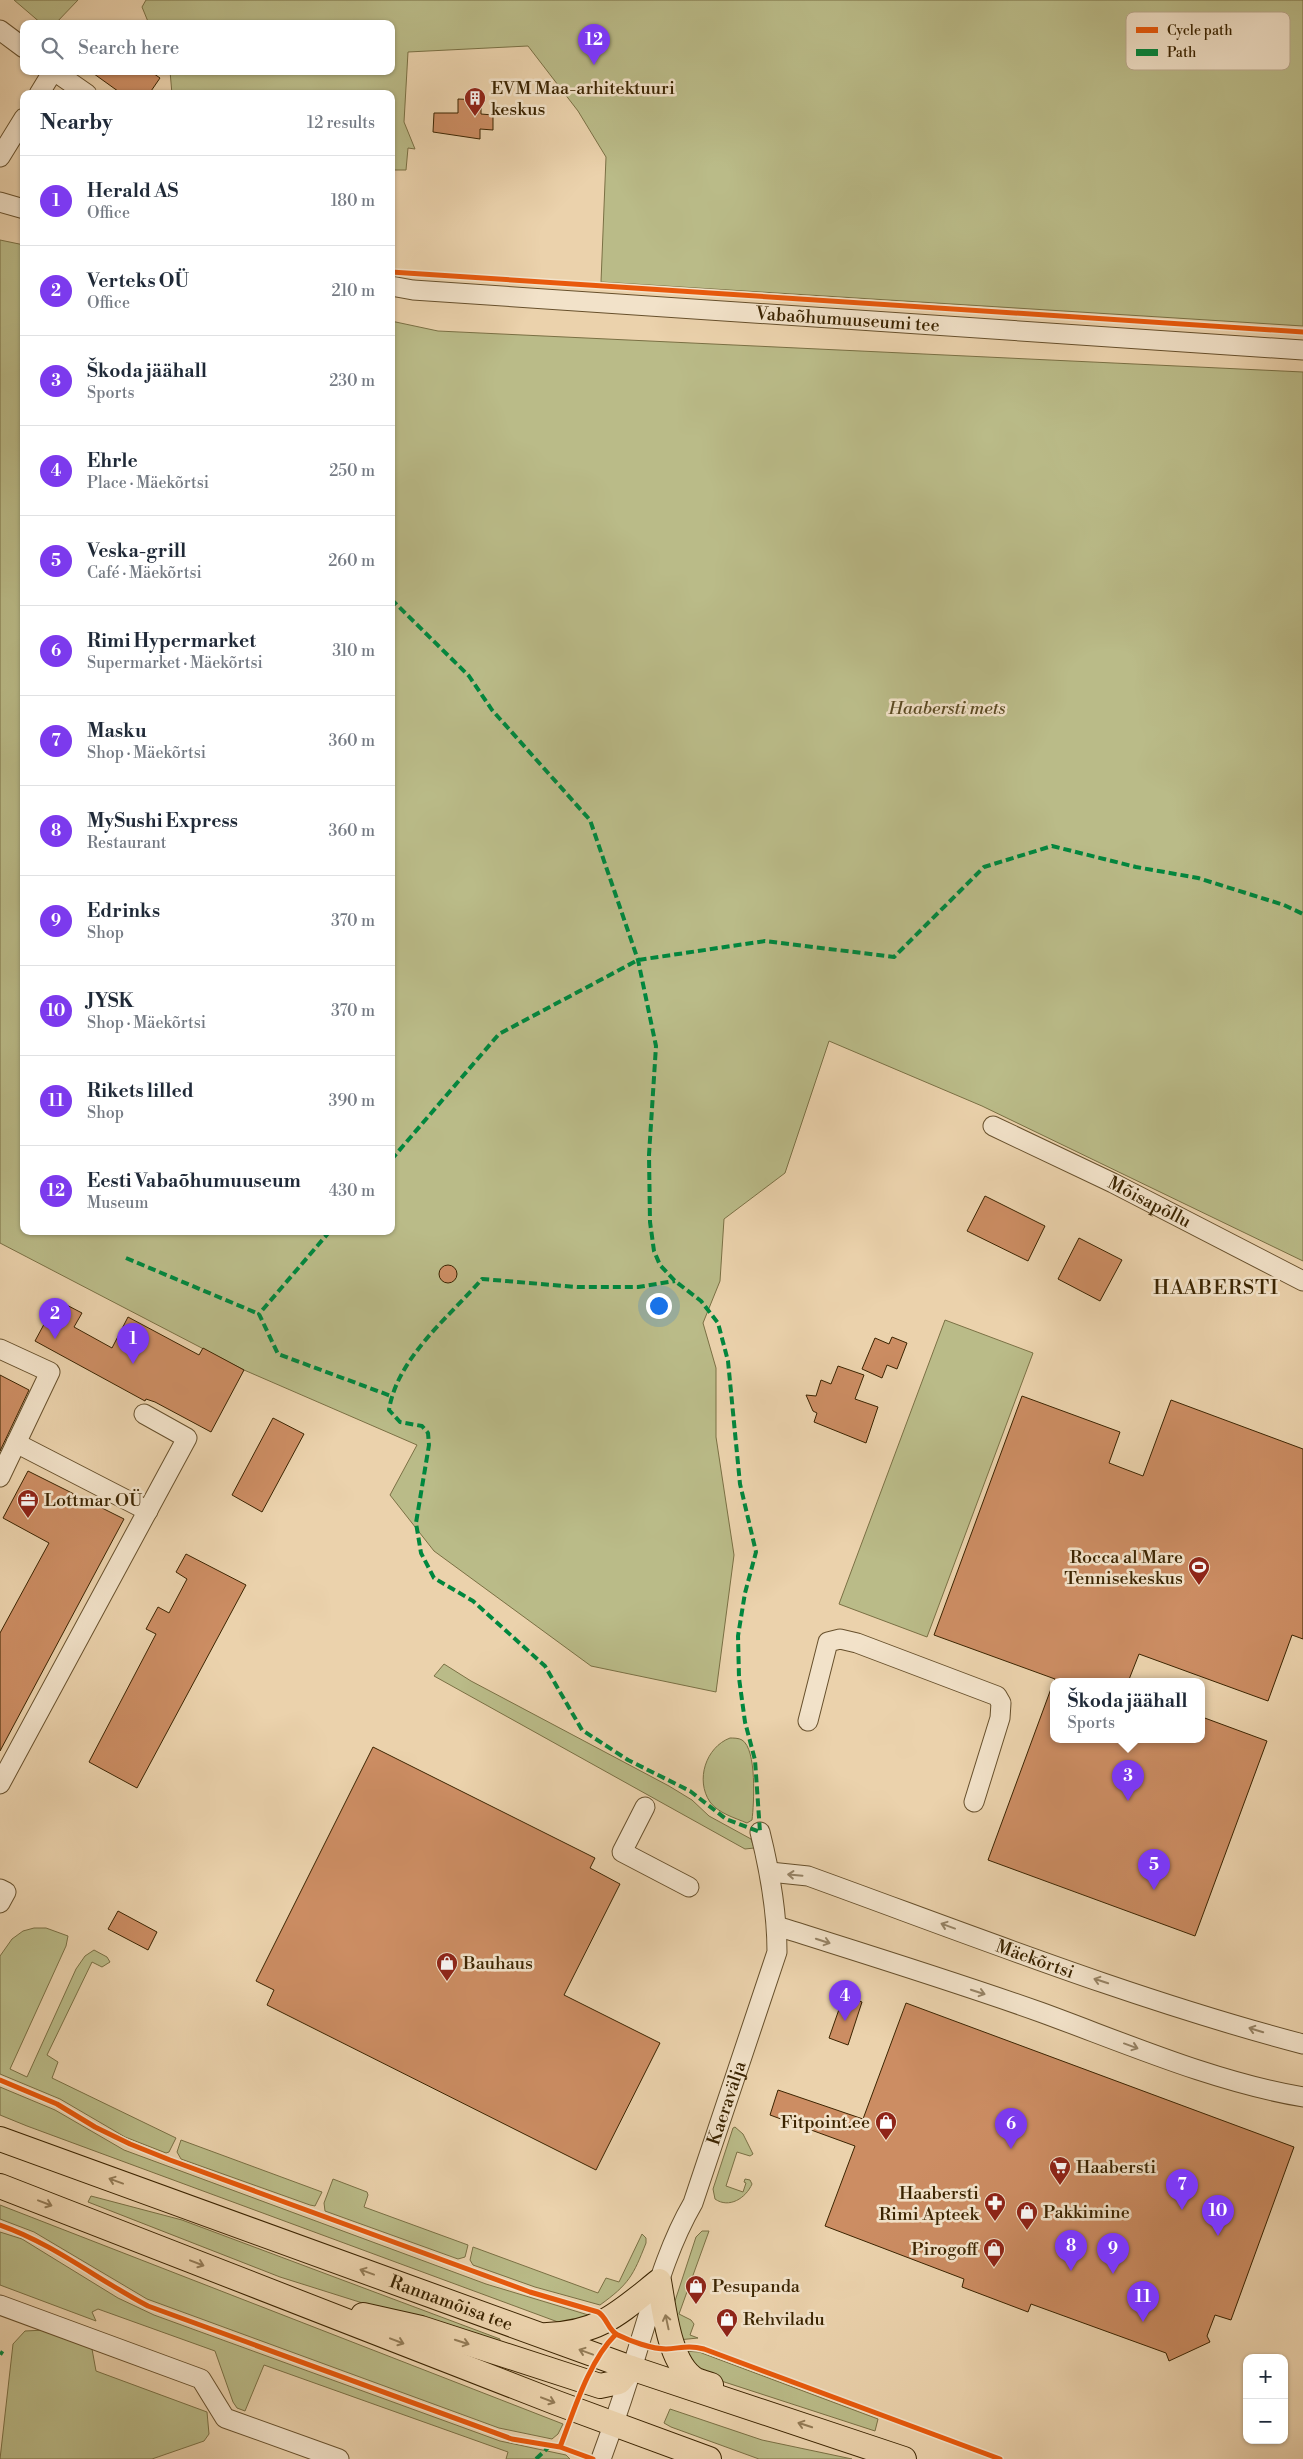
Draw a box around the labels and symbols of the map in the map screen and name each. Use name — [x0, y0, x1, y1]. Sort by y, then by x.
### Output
legend — [1126, 12, 1290, 70]
text: Cycle path — [1167, 22, 1233, 40]
pin: 12 — [578, 24, 610, 65]
text: Path — [1167, 44, 1197, 62]
place label: EVM Maa-arhitektuuri keskus — [491, 77, 675, 121]
building icon: EVM Maa-arhitektuuri keskus — [463, 86, 487, 117]
street label: Vabaõhumuuseumi tee — [754, 302, 940, 337]
park label: Haabersti mets — [888, 697, 1006, 720]
street label: Mõisapõllu — [1104, 1171, 1195, 1234]
district label: HAABERSTI — [1153, 1276, 1279, 1301]
your location — [646, 1293, 672, 1319]
pin: 2 — [39, 1298, 71, 1339]
pin: 1 — [117, 1323, 149, 1364]
office icon: Lottmar OÜ — [16, 1488, 40, 1519]
place label: Lottmar OÜ — [44, 1489, 143, 1512]
place label: Rocca al Mare Tennisekeskus — [1064, 1546, 1183, 1590]
sports icon: Rocca al Mare Tennisekeskus — [1187, 1555, 1211, 1586]
pin: 3 — [1112, 1760, 1144, 1801]
pin: 5 — [1138, 1849, 1170, 1890]
one-way arrow — [787, 1870, 803, 1879]
one-way arrow — [941, 1921, 956, 1930]
street label: Mäekõrtsi — [992, 1935, 1077, 1984]
one-way arrow — [815, 1937, 831, 1946]
shop icon: Bauhaus — [435, 1951, 459, 1982]
place label: Bauhaus — [462, 1952, 533, 1975]
one-way arrow — [1094, 1975, 1110, 1985]
pin: 4 — [829, 1980, 861, 2021]
one-way arrow — [969, 1987, 985, 1997]
one-way arrow — [1249, 2024, 1265, 2034]
one-way arrow — [1123, 2042, 1138, 2051]
street label: Kaeravälja — [702, 2057, 752, 2148]
pin: 6 — [995, 2108, 1027, 2149]
shop icon: Fitpoint.ee — [874, 2110, 898, 2141]
place label: Fitpoint.ee — [780, 2111, 870, 2134]
supermarket icon: Haabersti — [1048, 2155, 1072, 2186]
place label: Haabersti — [1076, 2156, 1156, 2179]
pin: 7 — [1166, 2169, 1198, 2210]
one-way arrow — [109, 2176, 125, 2185]
place label: Haabersti Rimi Apteek — [879, 2182, 981, 2226]
pharmacy icon: Haabersti Rimi Apteek — [983, 2191, 1007, 2222]
pin: 10 — [1202, 2195, 1234, 2236]
one-way arrow — [38, 2200, 53, 2209]
shop icon: Pakkimine — [1015, 2200, 1039, 2231]
place label: Pakkimine — [1043, 2201, 1130, 2224]
pin: 8 — [1055, 2230, 1087, 2271]
pin: 9 — [1097, 2233, 1129, 2274]
shop icon: Pirogoff — [982, 2237, 1006, 2268]
place label: Pirogoff — [911, 2238, 979, 2261]
one-way arrow — [188, 2259, 204, 2268]
one-way arrow — [360, 2267, 375, 2276]
street label: Rannamõisa tee — [386, 2270, 516, 2336]
shop icon: Pesupanda — [684, 2274, 708, 2305]
place label: Pesupanda — [712, 2275, 801, 2298]
pin: 11 — [1127, 2281, 1159, 2322]
shop icon: Rehviladu — [715, 2307, 739, 2338]
place label: Rehviladu — [743, 2308, 826, 2331]
one-way arrow — [662, 2314, 671, 2330]
one-way arrow — [389, 2337, 404, 2346]
one-way arrow — [453, 2337, 469, 2347]
one-way arrow — [578, 2347, 594, 2356]
one-way arrow — [540, 2396, 556, 2405]
one-way arrow — [798, 2420, 813, 2429]

